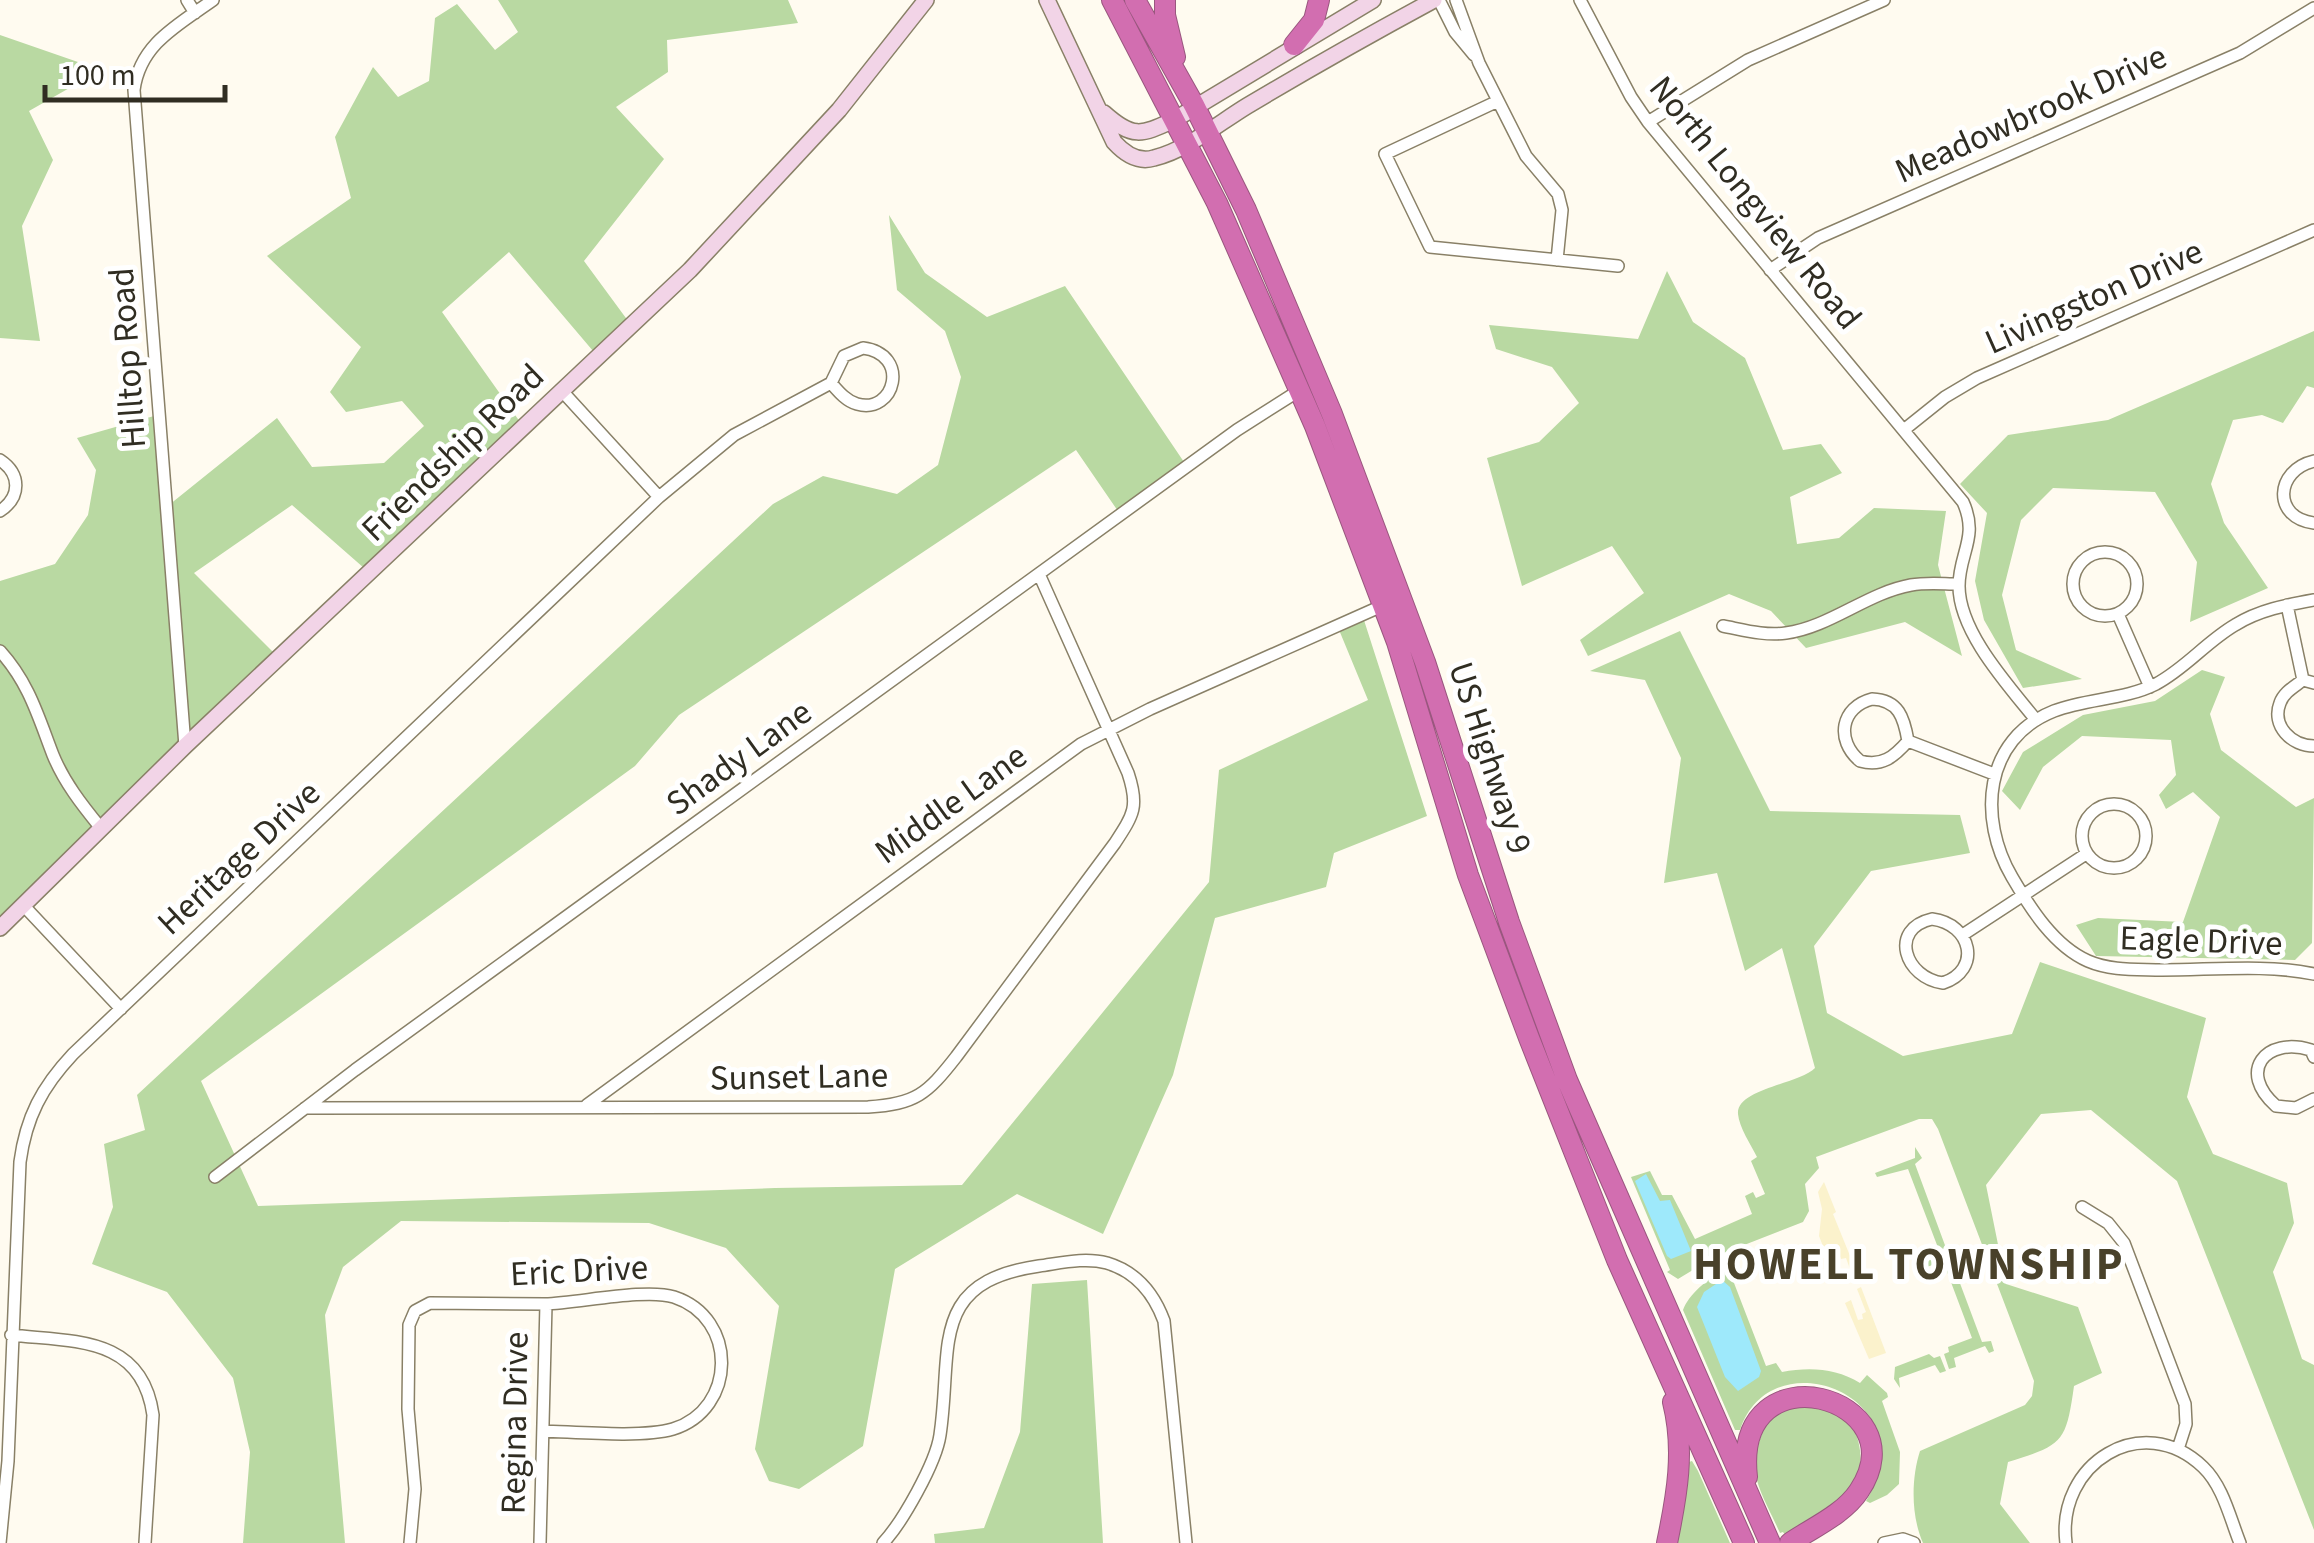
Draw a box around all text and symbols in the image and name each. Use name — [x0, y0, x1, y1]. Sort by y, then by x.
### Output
street label: Meadowbrook Drive — [1887, 32, 2175, 196]
scale bar — [45, 40, 225, 102]
text: 100 m — [60, 54, 136, 97]
street label: North Longview Road — [1637, 65, 1873, 341]
street label: Livingston Drive — [1977, 227, 2211, 367]
street label: Hilltop Road — [97, 266, 159, 450]
street label: Friendship Road — [350, 353, 556, 553]
street label: US Highway 9 — [1435, 656, 1545, 860]
street label: Shady Lane — [656, 688, 822, 828]
street label: Middle Lane — [865, 732, 1037, 876]
street label: Heritage Drive — [146, 769, 332, 947]
street label: Eagle Drive — [2119, 913, 2283, 969]
street label: Sunset Lane — [709, 1050, 889, 1104]
district label: HOWELL TOWNSHIP — [1693, 1233, 2125, 1297]
street label: Eric Drive — [509, 1242, 649, 1300]
street label: Regina Drive — [488, 1331, 542, 1515]

